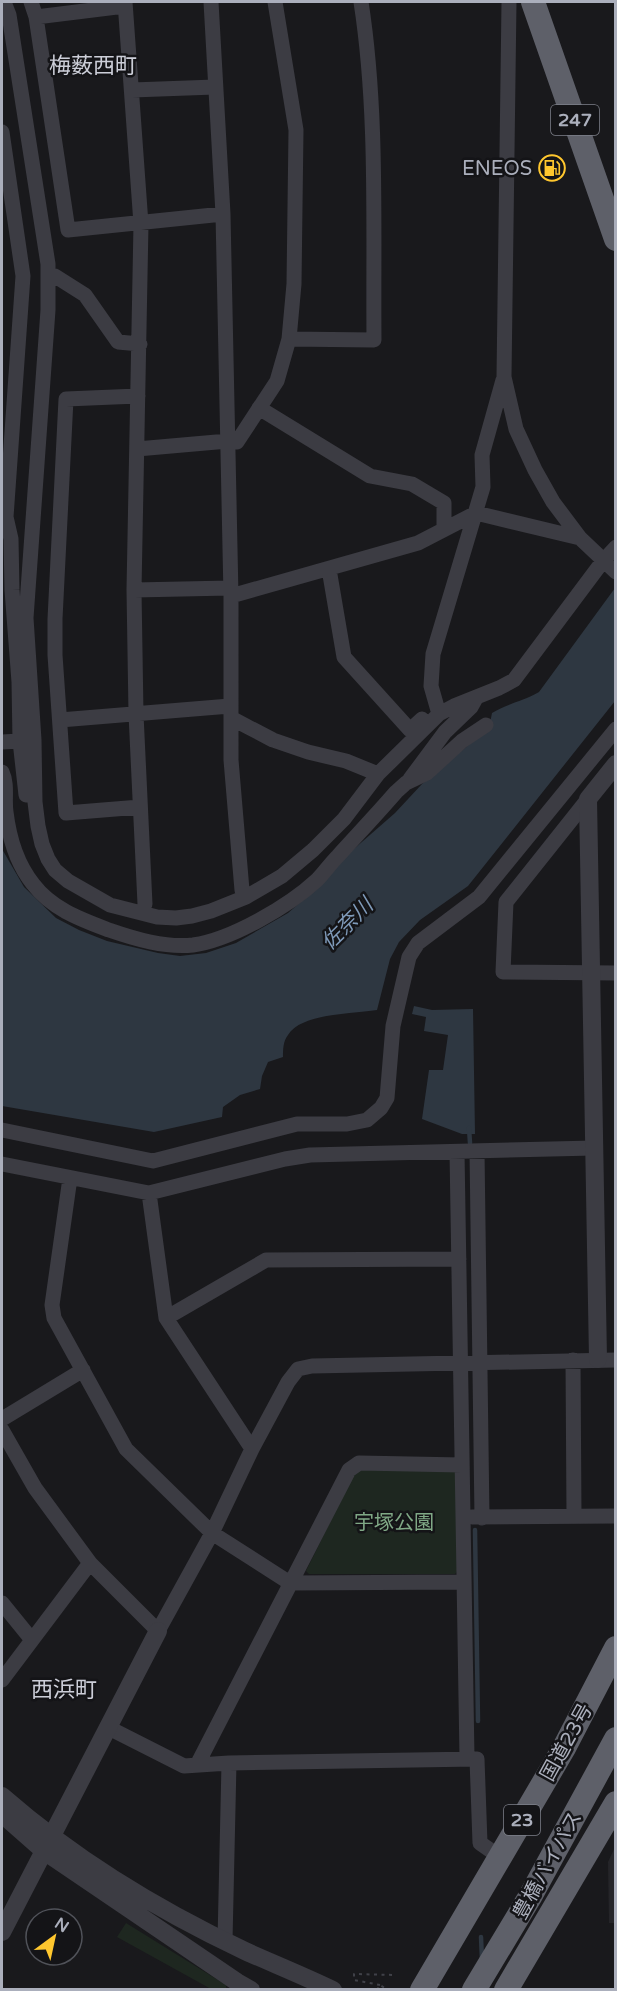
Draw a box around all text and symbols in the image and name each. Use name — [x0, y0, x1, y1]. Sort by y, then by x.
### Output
district label: 梅薮西町 — [49, 53, 137, 79]
road number: 247 — [551, 105, 599, 135]
fuel station icon: ENEOS — [537, 153, 567, 183]
place label: ENEOS — [462, 157, 532, 181]
water label: 佐奈川 — [316, 892, 380, 955]
park label: 宇塚公園 — [354, 1511, 434, 1535]
district label: 西浜町 — [31, 1677, 97, 1703]
street label: 国道23号 — [536, 1699, 598, 1786]
road number: 23 — [504, 1805, 540, 1835]
street label: 豊橋バイパス — [508, 1807, 587, 1924]
north arrow — [24, 1907, 84, 1967]
text: N — [51, 1913, 72, 1937]

